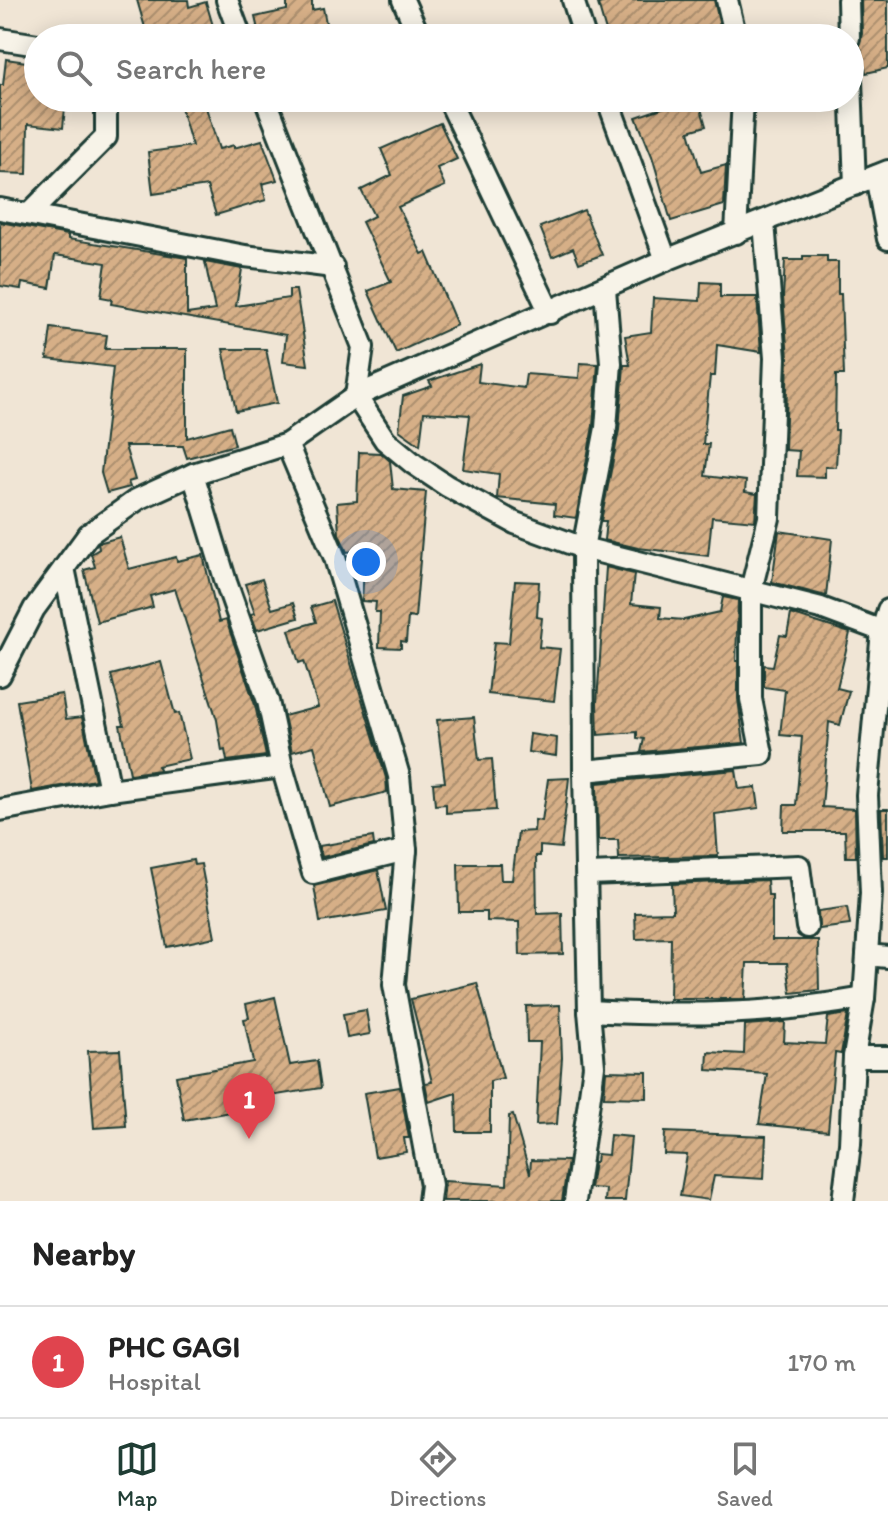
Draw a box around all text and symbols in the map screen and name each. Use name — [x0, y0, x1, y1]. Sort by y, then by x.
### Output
search box — [24, 24, 864, 112]
icon: search — [52, 46, 96, 90]
text: Search here — [116, 50, 266, 87]
your location — [346, 542, 386, 582]
pin: 1 — [223, 1073, 275, 1139]
text: Nearby — [32, 1233, 135, 1274]
text: PHC GAGI — [108, 1328, 240, 1365]
text: 1 — [52, 1346, 64, 1378]
text: 170 m — [787, 1346, 856, 1378]
text: Hospital — [108, 1365, 201, 1397]
tab: Map — [115, 1437, 159, 1512]
tab: Directions — [390, 1437, 486, 1512]
tab: Saved — [717, 1437, 773, 1512]

